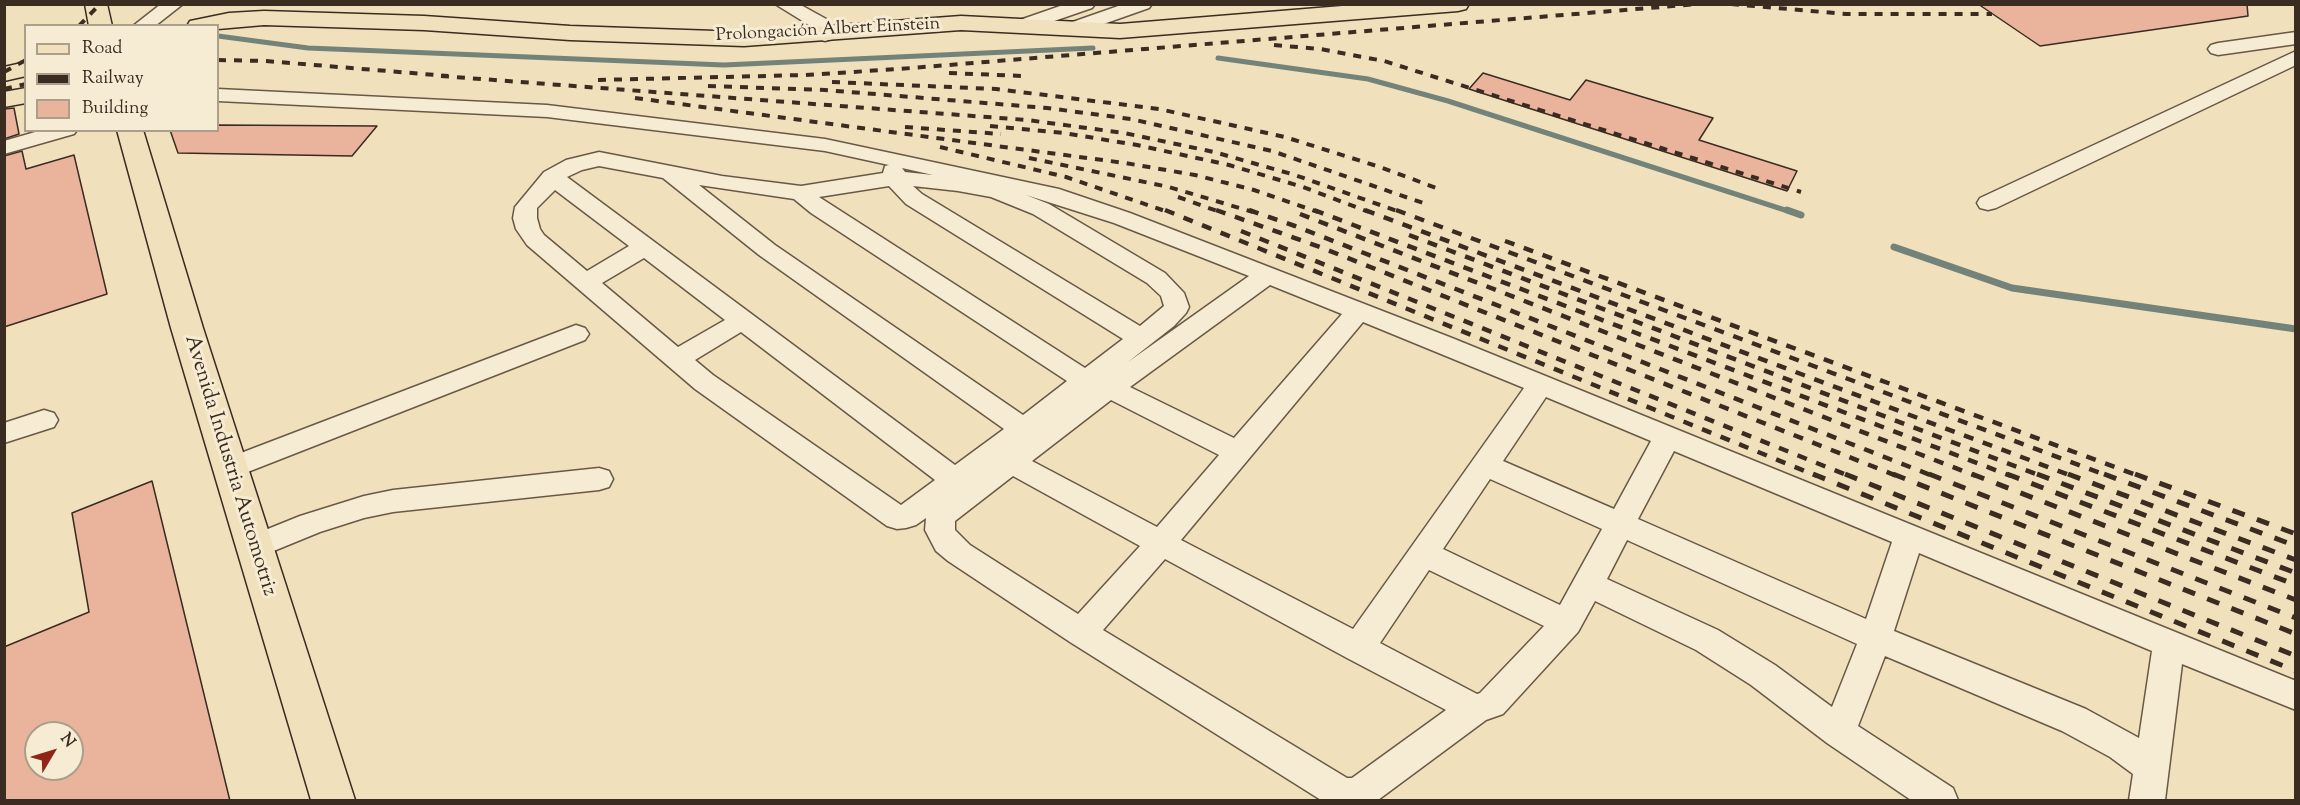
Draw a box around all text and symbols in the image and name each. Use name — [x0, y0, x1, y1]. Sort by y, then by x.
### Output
street label: Prolongación Albert Einstein — [715, 14, 941, 48]
legend — [24, 24, 219, 132]
text: Road — [82, 36, 122, 62]
text: Railway — [82, 66, 144, 92]
text: Building — [82, 96, 148, 122]
street label: Avenida Industria Automotriz — [177, 333, 281, 599]
north arrow — [24, 721, 84, 781]
text: N — [54, 729, 80, 753]

